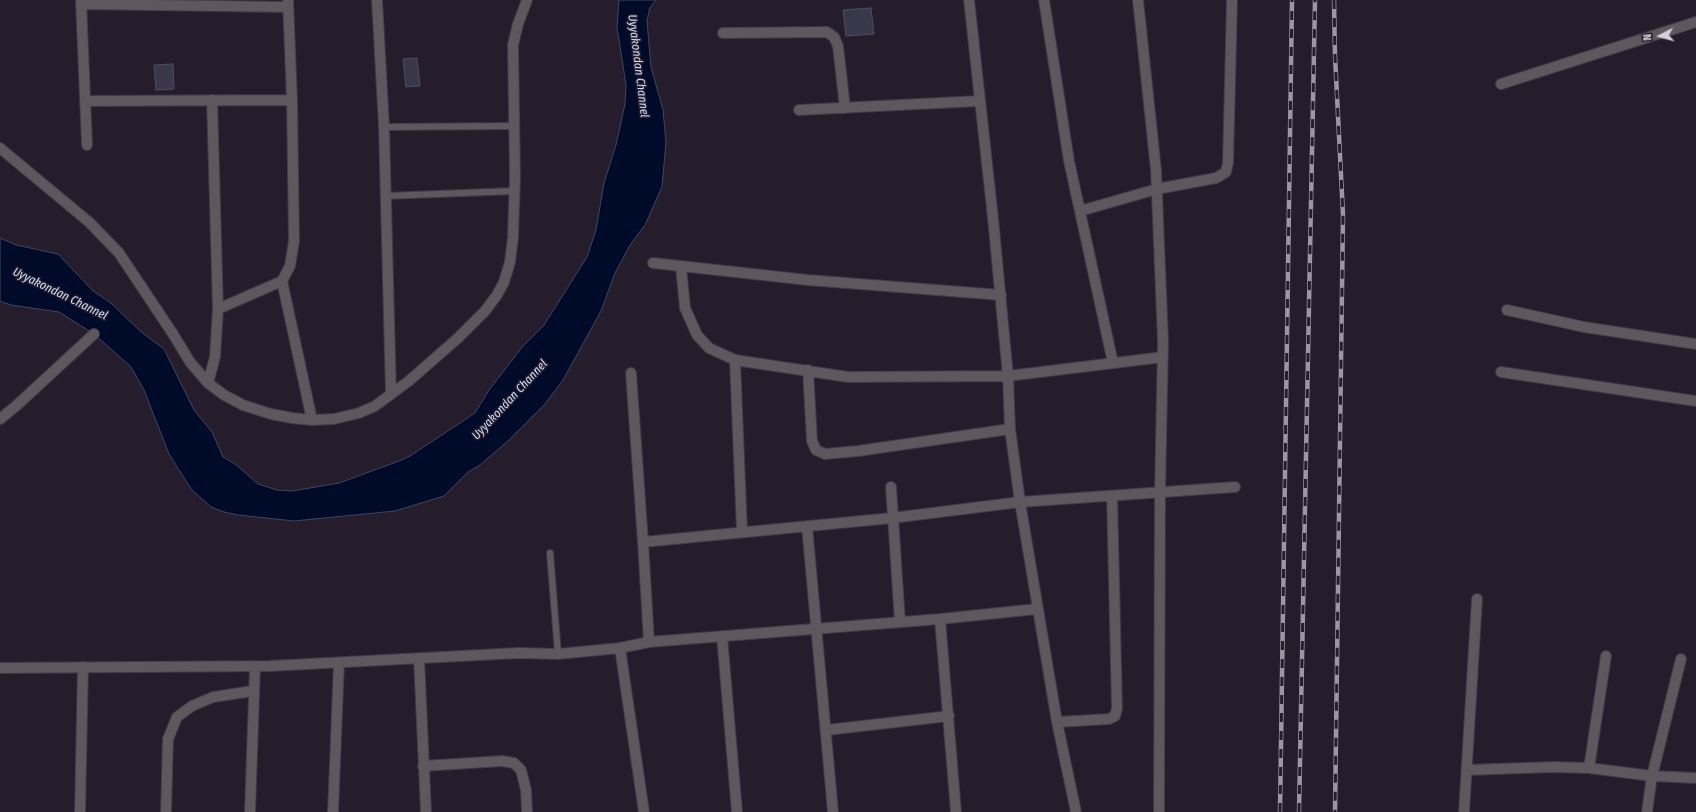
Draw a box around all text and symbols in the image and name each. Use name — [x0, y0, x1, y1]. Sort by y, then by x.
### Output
water label: Uyyakondan Channel — [625, 14, 651, 118]
north arrow — [1640, 16, 1680, 56]
text: N — [1641, 33, 1654, 41]
water label: Uyyakondan Channel — [10, 265, 110, 323]
water label: Uyyakondan Channel — [469, 357, 551, 443]

